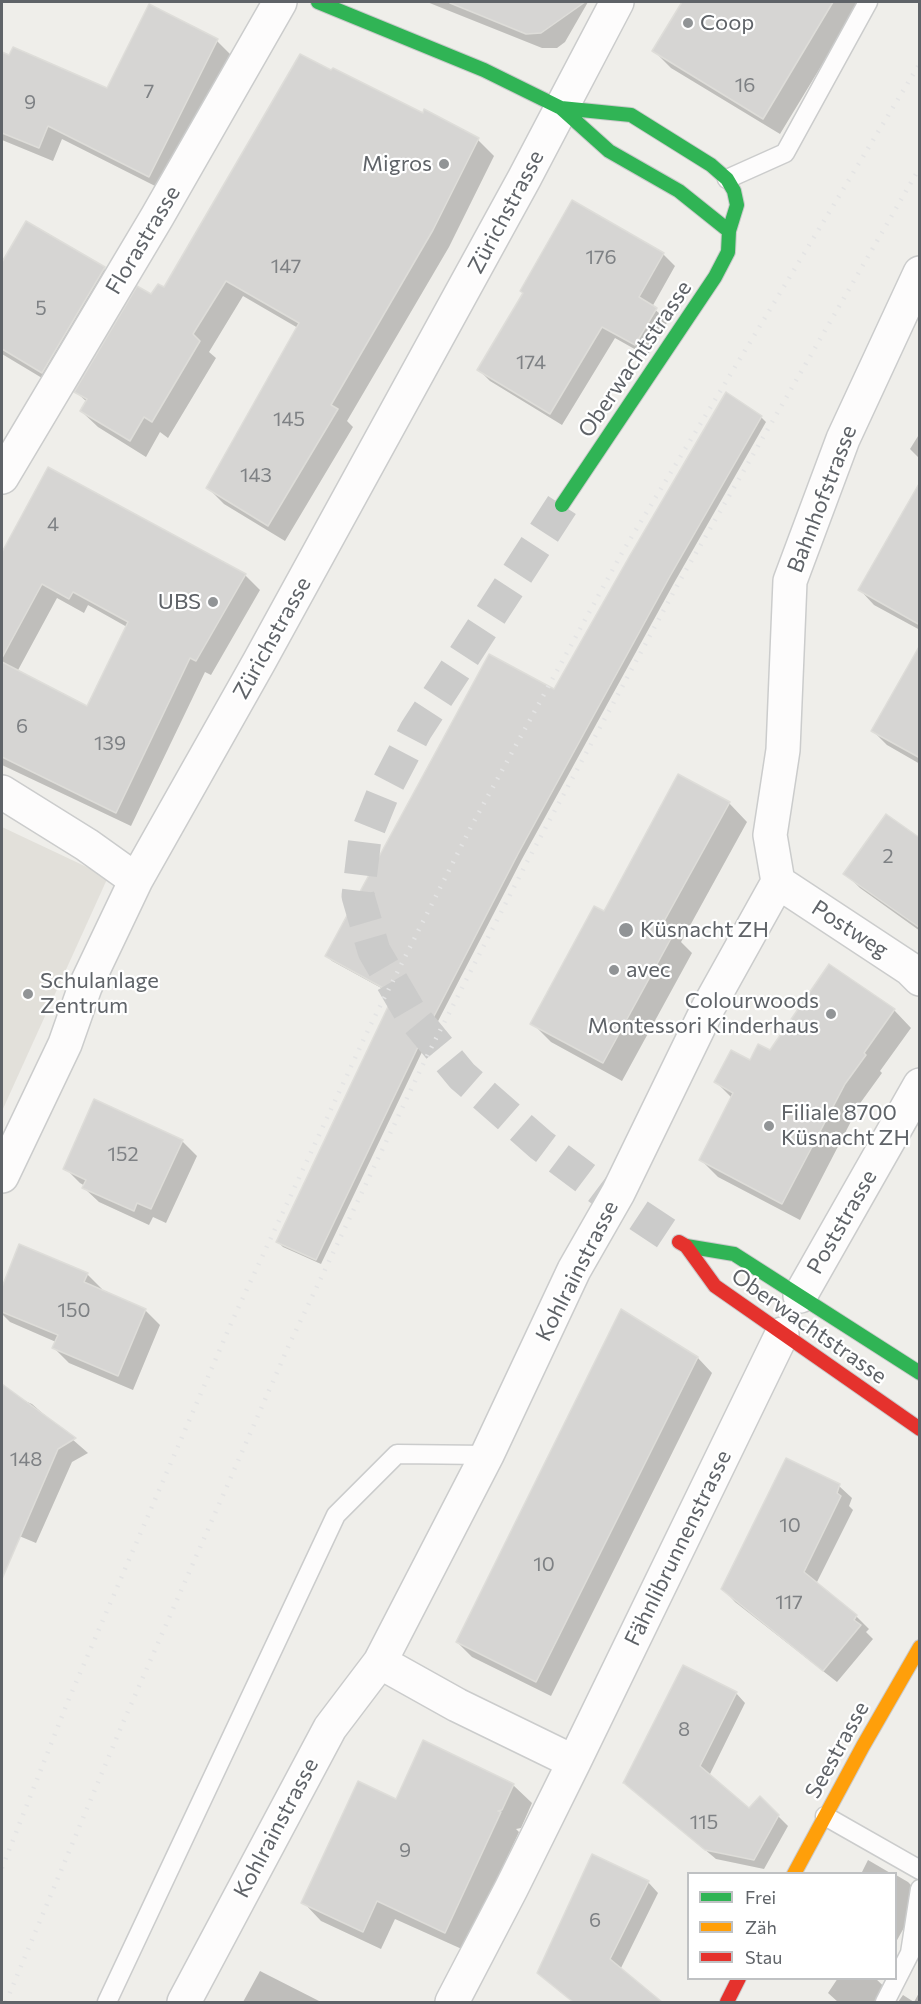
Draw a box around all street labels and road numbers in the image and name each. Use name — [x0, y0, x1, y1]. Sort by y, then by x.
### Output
street label: Zürichstrasse — [463, 146, 549, 278]
street label: Florastrasse — [100, 181, 186, 299]
street label: Oberwachtstrasse — [573, 276, 697, 442]
street label: Bahnhofstrasse — [782, 422, 862, 576]
street label: Zürichstrasse — [228, 572, 316, 704]
street label: Postweg — [807, 894, 893, 964]
street label: Poststrasse — [802, 1165, 882, 1279]
street label: Kohlrainstrasse — [530, 1196, 624, 1346]
street label: Oberwachtstrasse — [726, 1263, 892, 1389]
street label: Fähnlibrunnenstrasse — [619, 1446, 737, 1650]
street label: Seestrasse — [800, 1697, 874, 1803]
street label: Kohlrainstrasse — [228, 1754, 324, 1902]

